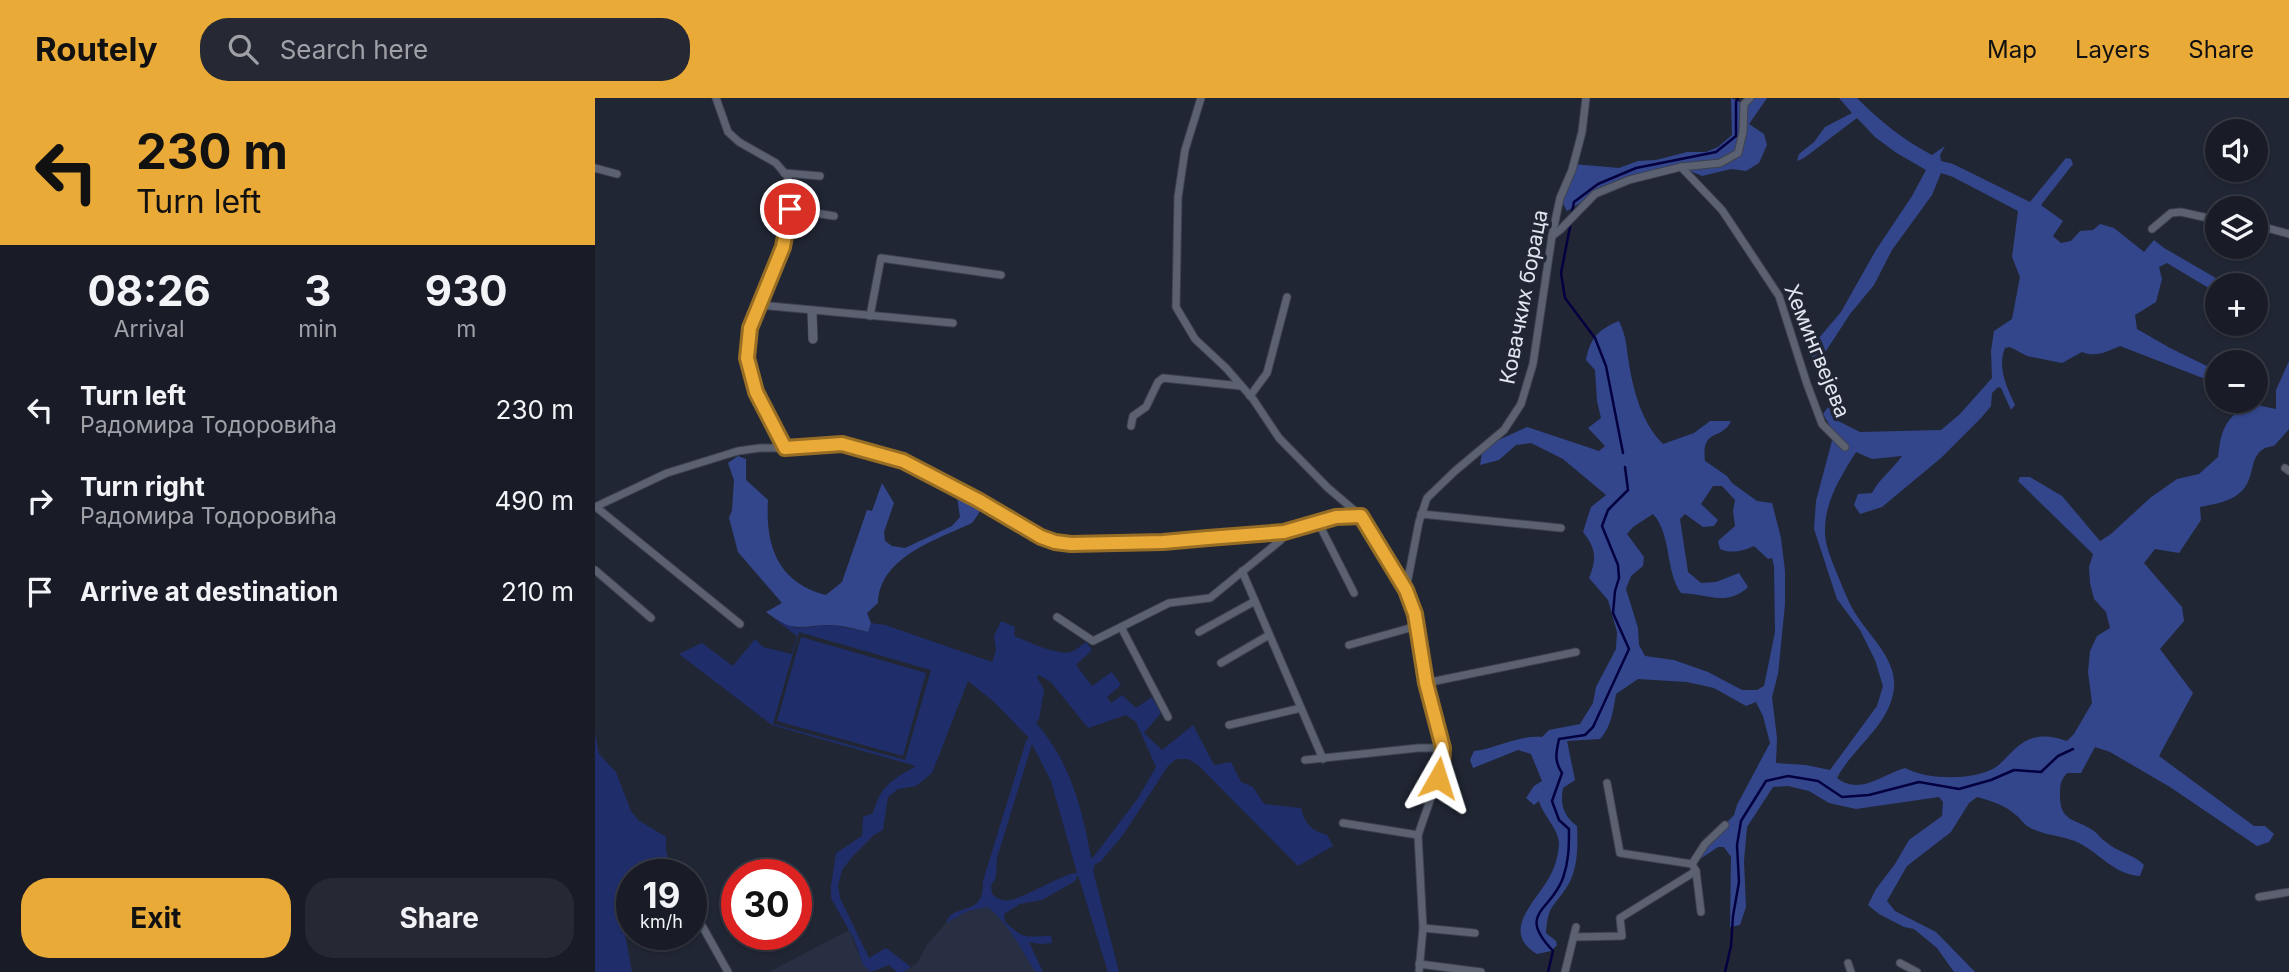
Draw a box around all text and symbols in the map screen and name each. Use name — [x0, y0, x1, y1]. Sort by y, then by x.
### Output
search box — [200, 18, 690, 81]
text: Routely — [35, 29, 158, 69]
icon: search — [224, 30, 262, 68]
text: Search here — [280, 34, 428, 65]
text: Map — [1987, 35, 2037, 64]
text: Layers — [2075, 35, 2150, 64]
text: Share — [2188, 35, 2254, 64]
map controls — [2205, 119, 2268, 413]
button: sound — [2205, 119, 2268, 182]
text: 230 m — [136, 122, 288, 181]
icon: left — [21, 126, 112, 217]
pin — [760, 179, 820, 239]
text: Turn left — [136, 182, 261, 221]
icon: arrive — [771, 190, 809, 228]
button: layers — [2205, 196, 2268, 259]
street label: Ковачких бораца — [1494, 208, 1553, 386]
text: 08:26 — [87, 265, 211, 316]
text: 3 — [304, 265, 331, 316]
text: 930 — [425, 265, 508, 316]
button: + — [2205, 273, 2268, 336]
street label: Хемингвејева — [1779, 281, 1856, 421]
text: Arrival — [114, 315, 184, 343]
text: min — [298, 315, 337, 343]
text: m — [456, 315, 476, 343]
button: − — [2205, 350, 2268, 413]
text: Turn left — [80, 380, 186, 411]
icon: left — [21, 391, 59, 429]
text: 230 m — [496, 394, 574, 425]
text: Радомира Тодоровића — [80, 411, 337, 439]
text: Turn right — [80, 471, 205, 502]
icon: right — [21, 482, 59, 520]
text: 490 m — [495, 485, 574, 516]
text: Радомира Тодоровића — [80, 502, 337, 530]
icon: arrive — [21, 573, 59, 611]
text: Arrive at destination — [80, 576, 339, 607]
text: 210 m — [501, 576, 574, 607]
position arrow — [1401, 741, 1475, 815]
speed limit sign: 30 — [721, 859, 812, 950]
text: 19 — [643, 874, 680, 916]
button: Exit — [21, 878, 291, 958]
button: Share — [305, 878, 574, 958]
text: km/h — [640, 911, 683, 932]

